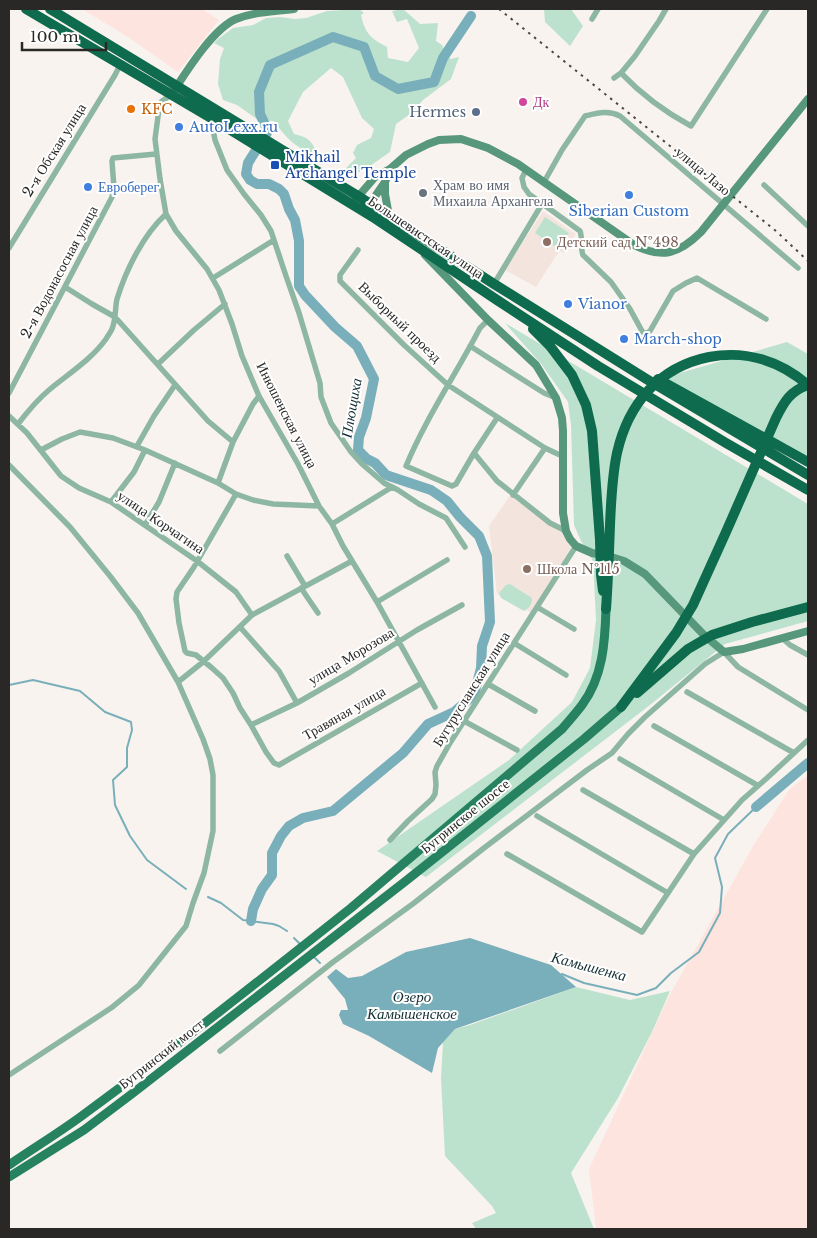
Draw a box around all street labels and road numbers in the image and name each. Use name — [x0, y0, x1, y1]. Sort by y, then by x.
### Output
street label: 2-я Обская улица — [18, 99, 90, 200]
street label: улица Лазо — [672, 143, 734, 199]
street label: Большевистская улица — [365, 192, 488, 283]
street label: 2-я Водонасосная улица — [16, 202, 102, 341]
street label: Выборный проезд — [355, 278, 445, 366]
street label: Инюшенская улица — [253, 359, 322, 472]
street label: улица Корчагина — [114, 486, 209, 558]
street label: улица Морозова — [305, 623, 398, 689]
street label: Бугурусланская улица — [428, 628, 514, 750]
street label: Травяная улица — [299, 682, 389, 744]
street label: Бугринское шоссе — [417, 775, 513, 857]
street label: Бугринский мост — [115, 1015, 207, 1093]

